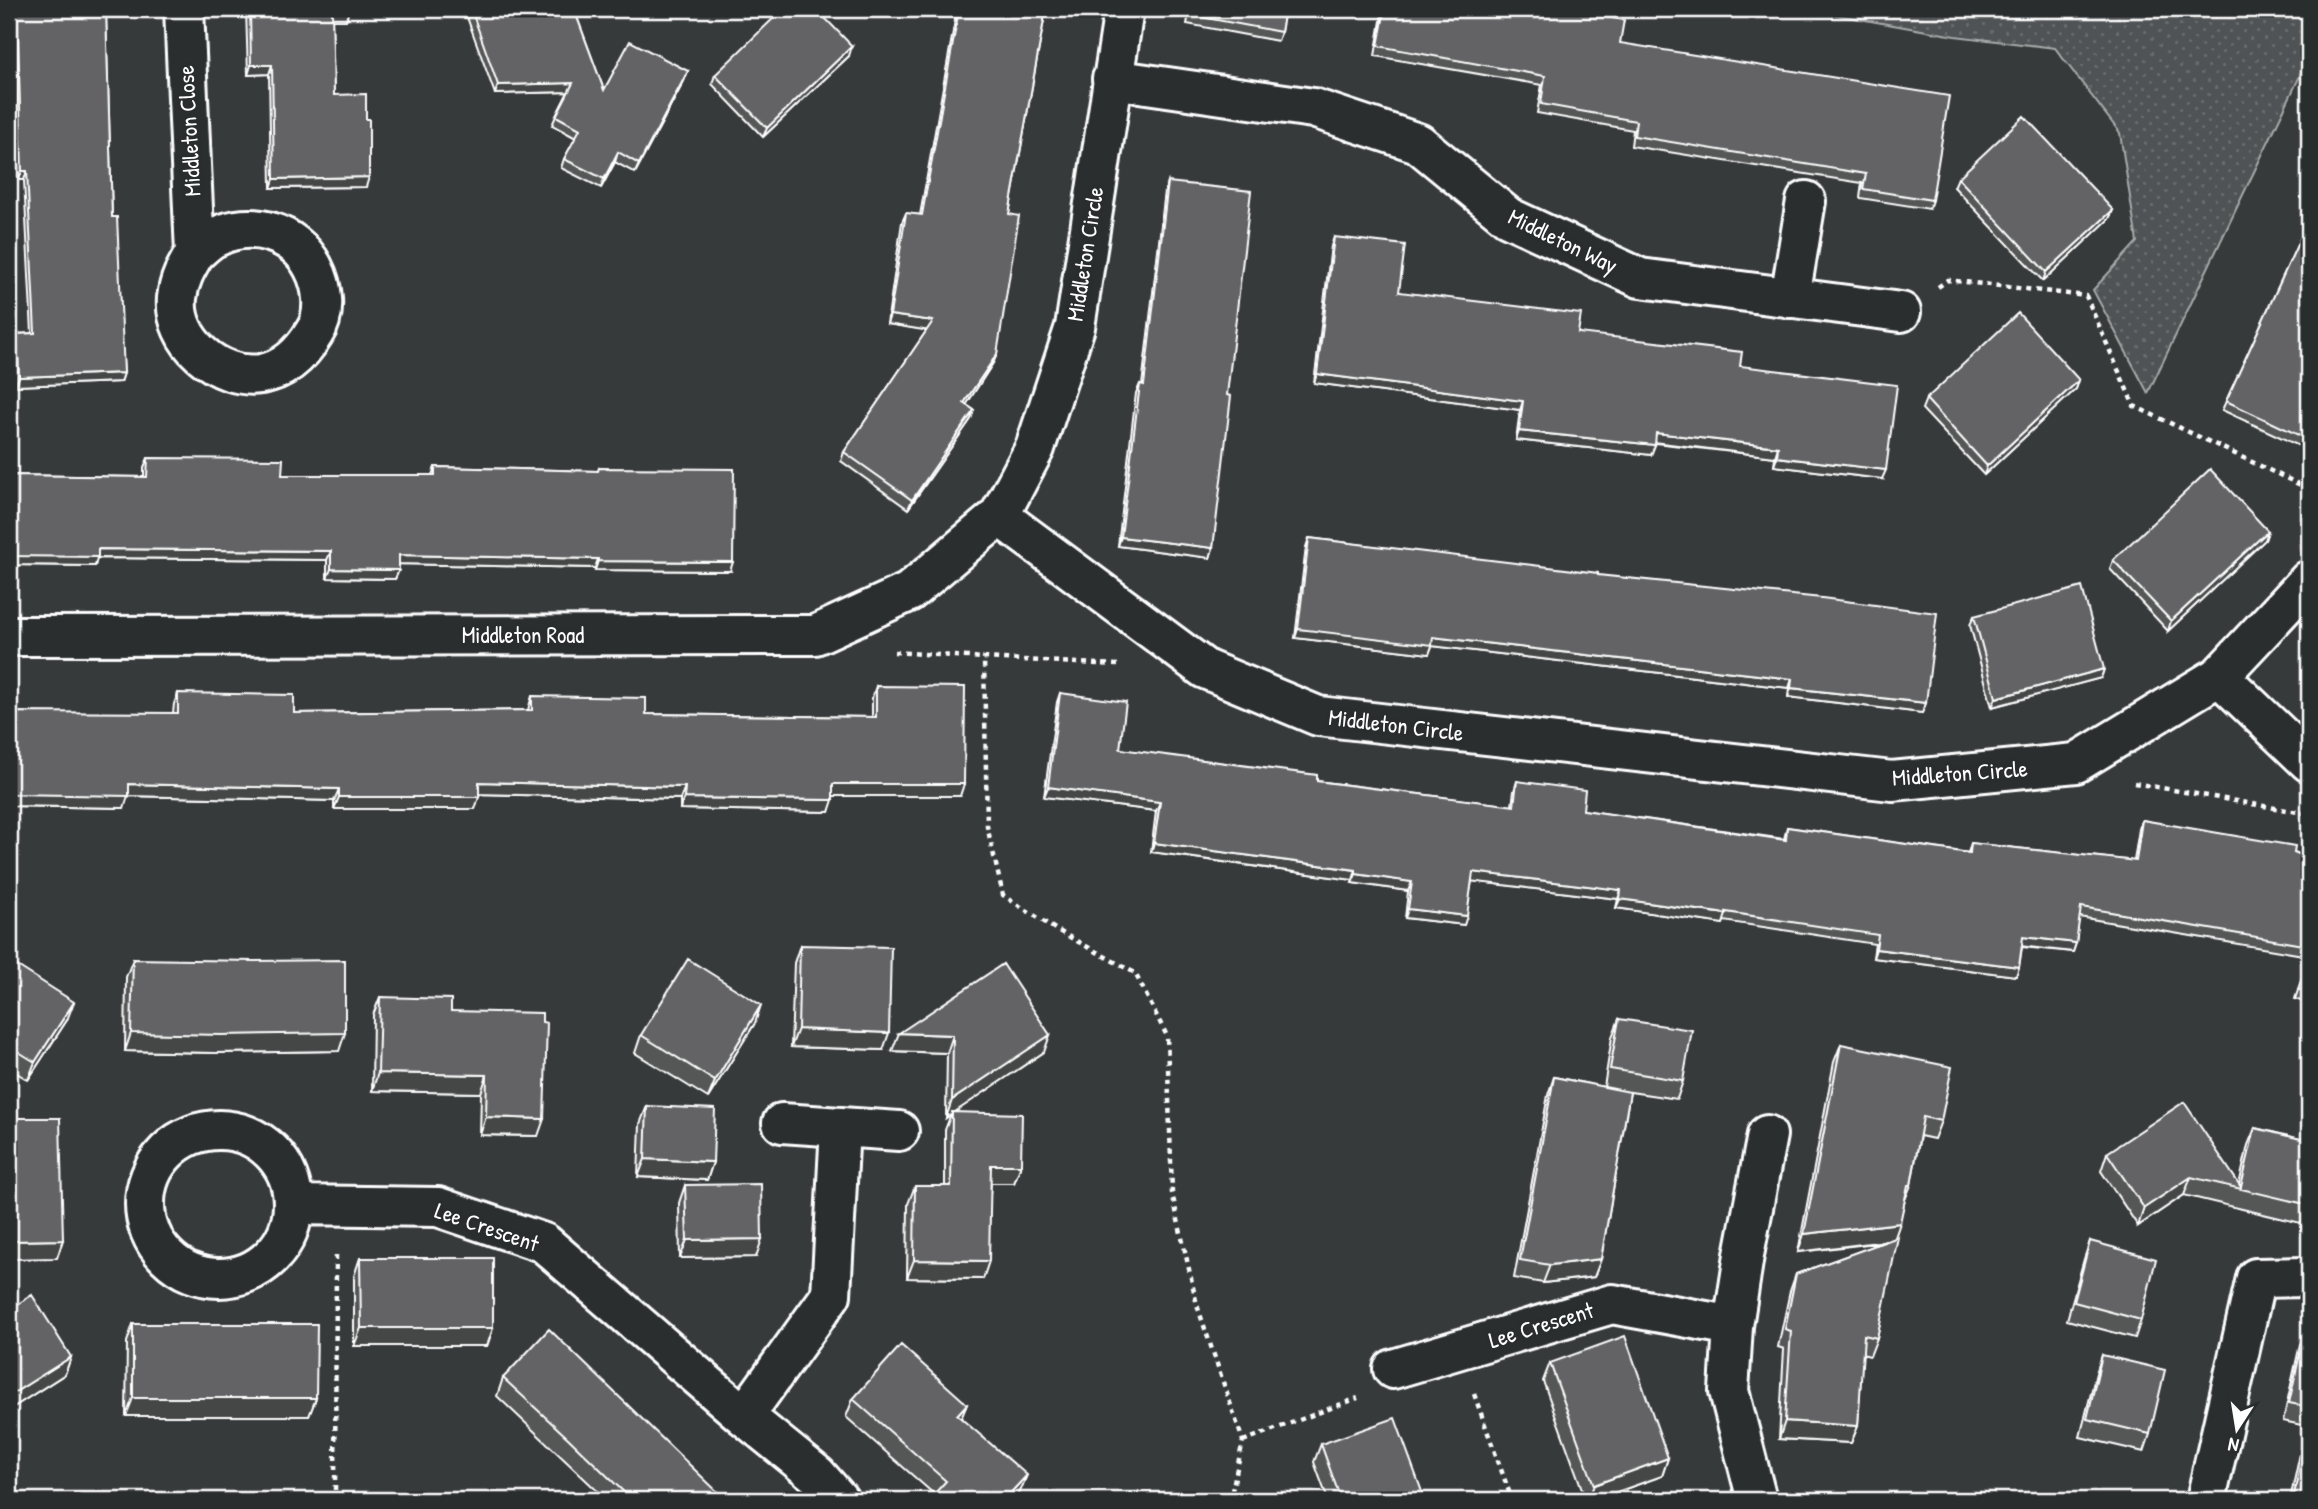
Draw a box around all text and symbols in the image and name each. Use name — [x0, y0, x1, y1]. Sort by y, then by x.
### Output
street label: Middleton Close — [170, 65, 207, 197]
street label: Middleton Circle — [1059, 184, 1110, 323]
street label: Middleton Way — [1503, 201, 1623, 280]
street label: Middleton Road — [462, 619, 584, 650]
street label: Middleton Circle — [1327, 701, 1465, 748]
street label: Middleton Circle — [1891, 752, 2029, 793]
street label: Lee Crescent — [431, 1194, 544, 1259]
street label: Lee Crescent — [1485, 1294, 1598, 1355]
north arrow — [2202, 1394, 2272, 1464]
text: N — [2226, 1432, 2241, 1459]

